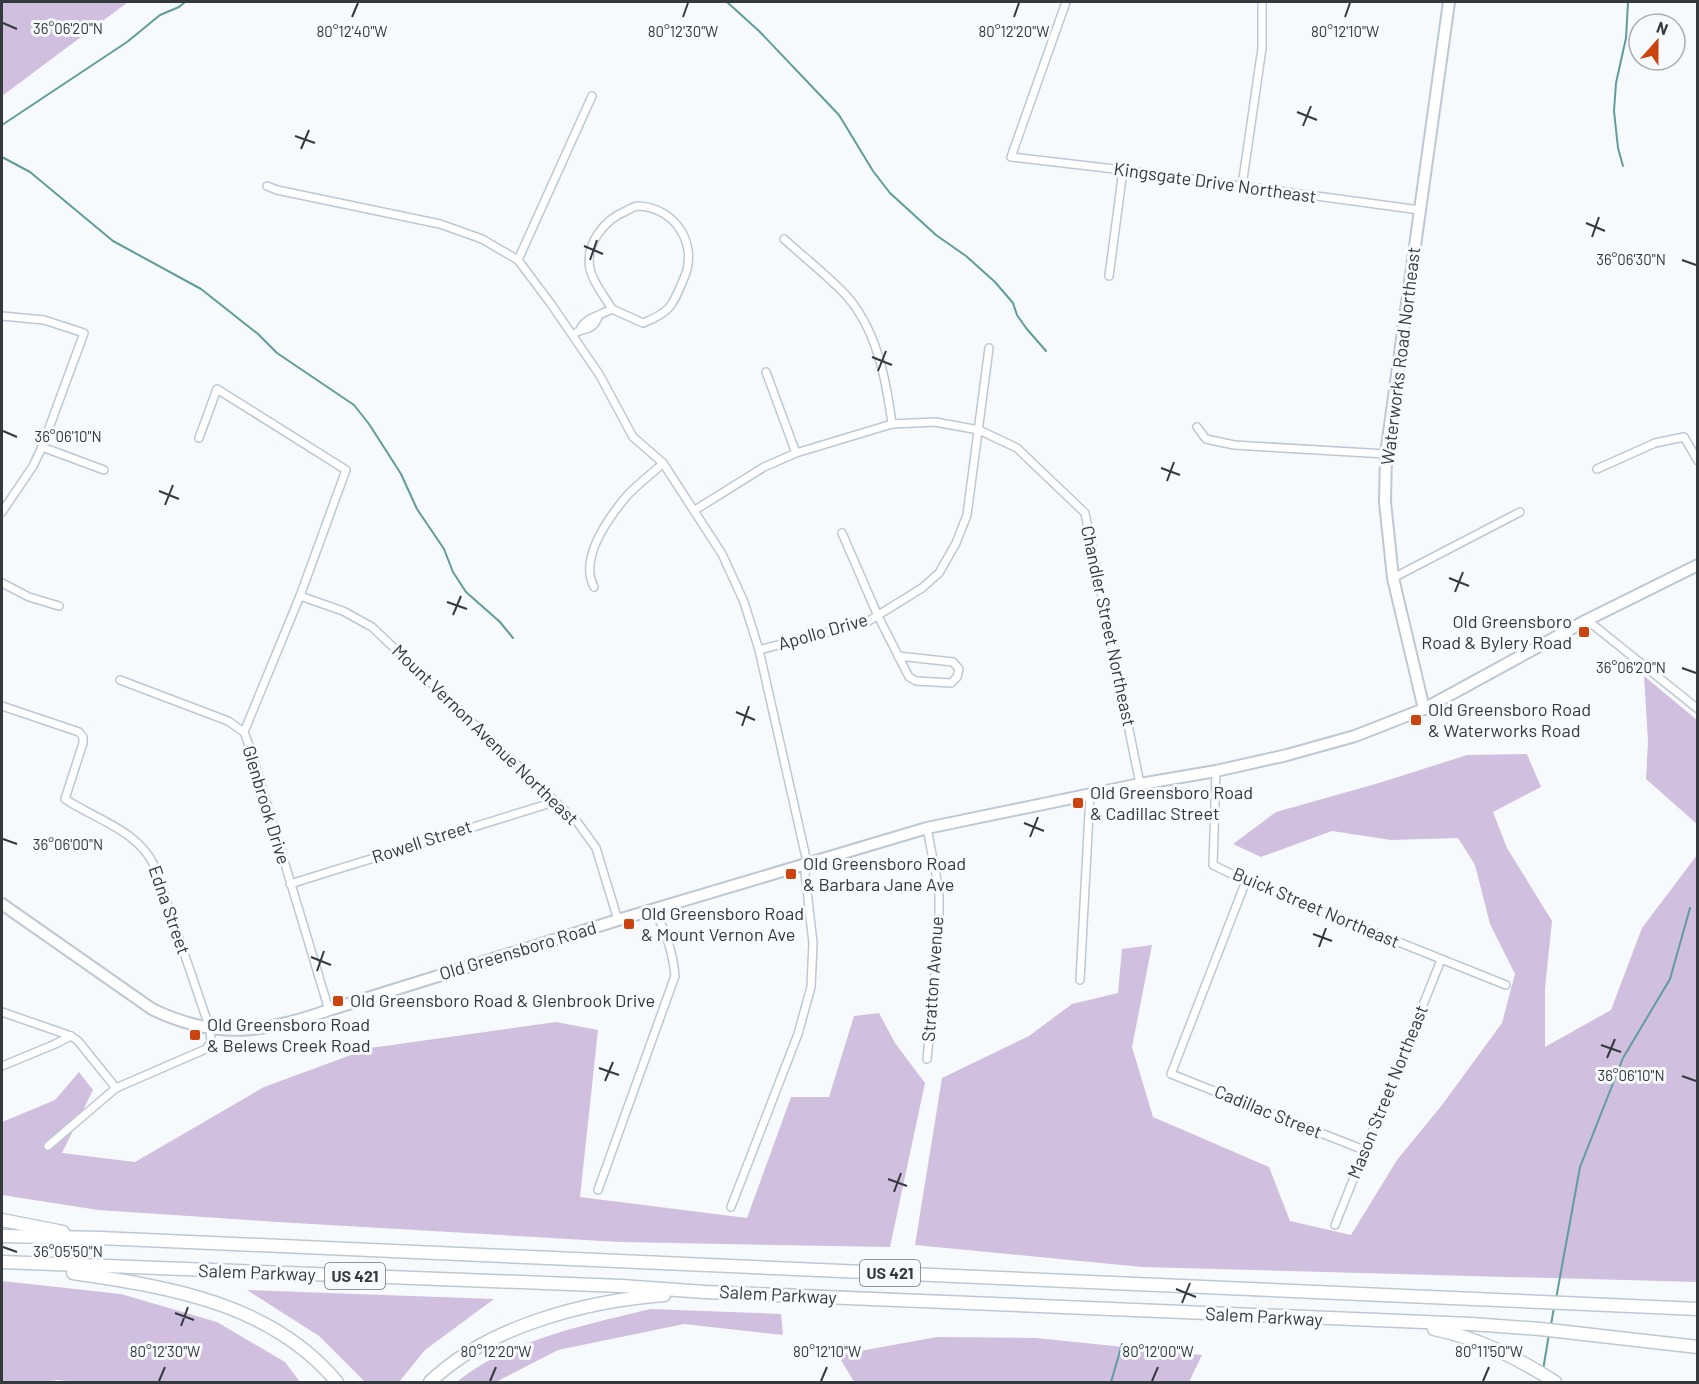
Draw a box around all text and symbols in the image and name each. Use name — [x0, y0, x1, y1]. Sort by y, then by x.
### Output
north arrow — [1627, 12, 1687, 72]
text: N — [1654, 17, 1671, 38]
text: 36°06'20"N — [33, 19, 103, 37]
text: 80°12'40"W — [317, 22, 388, 40]
text: 80°12'30"W — [648, 22, 718, 40]
text: 80°12'20"W — [979, 22, 1049, 40]
text: 80°12'10"W — [1311, 22, 1379, 40]
street label: Kingsgate Drive Northeast — [1113, 157, 1318, 207]
street label: Waterworks Road Northeast — [1376, 246, 1424, 466]
text: 36°06'30"N — [1596, 250, 1666, 268]
text: 36°06'10"N — [34, 427, 102, 445]
street label: Chandler Street Northeast — [1077, 523, 1141, 728]
street label: Apollo Drive — [775, 608, 870, 654]
place label: Old Greensboro Road & Bylery Road — [1421, 610, 1572, 653]
marker: Old Greensboro Road & Bylery Road — [1577, 625, 1591, 639]
street label: Mount Vernon Avenue Northeast — [388, 639, 583, 829]
text: 36°06'20"N — [1596, 658, 1666, 676]
place label: Old Greensboro Road & Waterworks Road — [1428, 698, 1591, 741]
marker: Old Greensboro Road & Waterworks Road — [1409, 713, 1423, 727]
street label: Glenbrook Drive — [238, 743, 295, 867]
place label: Old Greensboro Road & Cadillac Street — [1090, 781, 1253, 824]
marker: Old Greensboro Road & Cadillac Street — [1071, 796, 1085, 810]
street label: Rowell Street — [369, 815, 474, 868]
text: 36°06'00"N — [33, 835, 103, 853]
place label: Old Greensboro Road & Barbara Jane Ave — [803, 852, 966, 895]
street label: Edna Street — [145, 862, 195, 957]
street label: Buick Street Northeast — [1230, 862, 1403, 952]
marker: Old Greensboro Road & Barbara Jane Ave — [784, 867, 798, 881]
place label: Old Greensboro Road & Mount Vernon Ave — [641, 902, 804, 945]
street label: Stratton Avenue — [917, 915, 947, 1042]
street label: Old Greensboro Road — [437, 916, 599, 984]
marker: Old Greensboro Road & Mount Vernon Ave — [622, 917, 636, 931]
place label: Old Greensboro Road & Glenbrook Drive — [350, 989, 655, 1011]
marker: Old Greensboro Road & Glenbrook Drive — [331, 994, 345, 1008]
street label: Mason Street Northeast — [1342, 1002, 1432, 1182]
place label: Old Greensboro Road & Belews Creek Road — [207, 1013, 371, 1056]
marker: Old Greensboro Road & Belews Creek Road — [188, 1028, 202, 1042]
text: 36°06'10"N — [1597, 1066, 1665, 1084]
street label: Cadillac Street — [1211, 1080, 1325, 1143]
text: 36°05'50"N — [33, 1242, 103, 1260]
street label: Salem Parkway — [198, 1259, 316, 1285]
road number: US 421 — [860, 1260, 920, 1286]
road number: US 421 — [325, 1263, 385, 1289]
street label: Salem Parkway — [719, 1280, 837, 1308]
street label: Salem Parkway — [1205, 1302, 1323, 1330]
text: 80°12'30"W — [130, 1342, 200, 1360]
text: 80°12'20"W — [461, 1342, 531, 1360]
text: 80°12'10"W — [793, 1342, 861, 1360]
text: 80°12'00"W — [1122, 1342, 1194, 1360]
text: 80°11'50"W — [1455, 1342, 1523, 1360]

